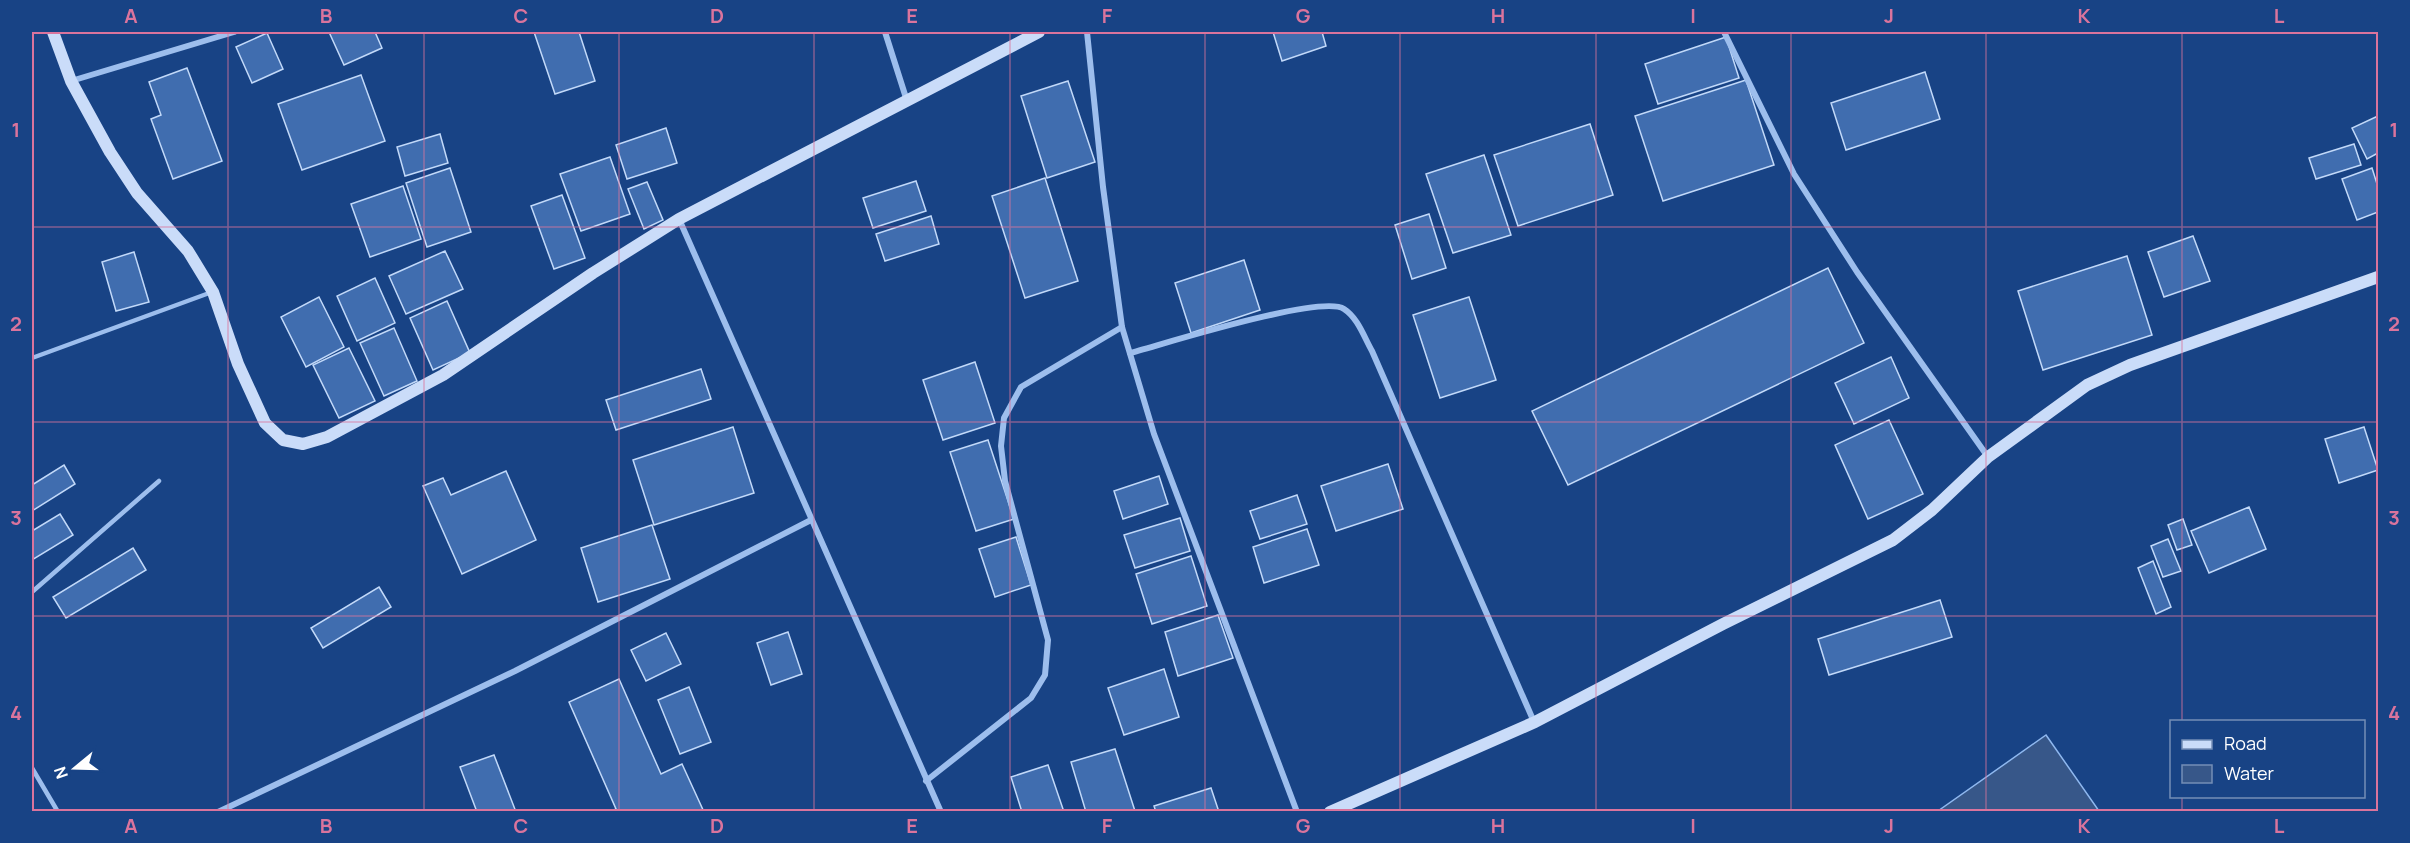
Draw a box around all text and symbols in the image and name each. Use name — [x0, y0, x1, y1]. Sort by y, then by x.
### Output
text: A — [124, 2, 138, 29]
text: B — [320, 2, 333, 29]
text: C — [514, 2, 528, 29]
text: D — [710, 2, 724, 29]
text: E — [906, 2, 918, 29]
text: F — [1102, 2, 1113, 29]
text: G — [1296, 2, 1311, 29]
text: H — [1491, 2, 1505, 29]
text: I — [1690, 2, 1696, 29]
text: J — [1884, 2, 1894, 29]
text: K — [2078, 2, 2091, 29]
text: L — [2274, 2, 2285, 29]
text: 1 — [12, 116, 20, 143]
text: 1 — [2390, 116, 2398, 143]
text: 2 — [10, 310, 22, 337]
text: 2 — [2388, 310, 2400, 337]
text: 3 — [10, 504, 22, 531]
text: 3 — [2388, 504, 2400, 531]
text: 4 — [10, 699, 22, 726]
text: 4 — [2388, 699, 2400, 726]
legend — [2170, 720, 2365, 798]
text: Road — [2224, 731, 2267, 755]
north arrow — [45, 738, 105, 798]
text: Water — [2224, 761, 2274, 785]
text: N — [49, 764, 73, 782]
text: A — [124, 812, 138, 839]
text: B — [320, 812, 333, 839]
text: C — [514, 812, 528, 839]
text: D — [710, 812, 724, 839]
text: E — [906, 812, 918, 839]
text: F — [1102, 812, 1113, 839]
text: G — [1296, 812, 1311, 839]
text: H — [1491, 812, 1505, 839]
text: I — [1690, 812, 1696, 839]
text: J — [1884, 812, 1894, 839]
text: K — [2078, 812, 2091, 839]
text: L — [2274, 812, 2285, 839]

